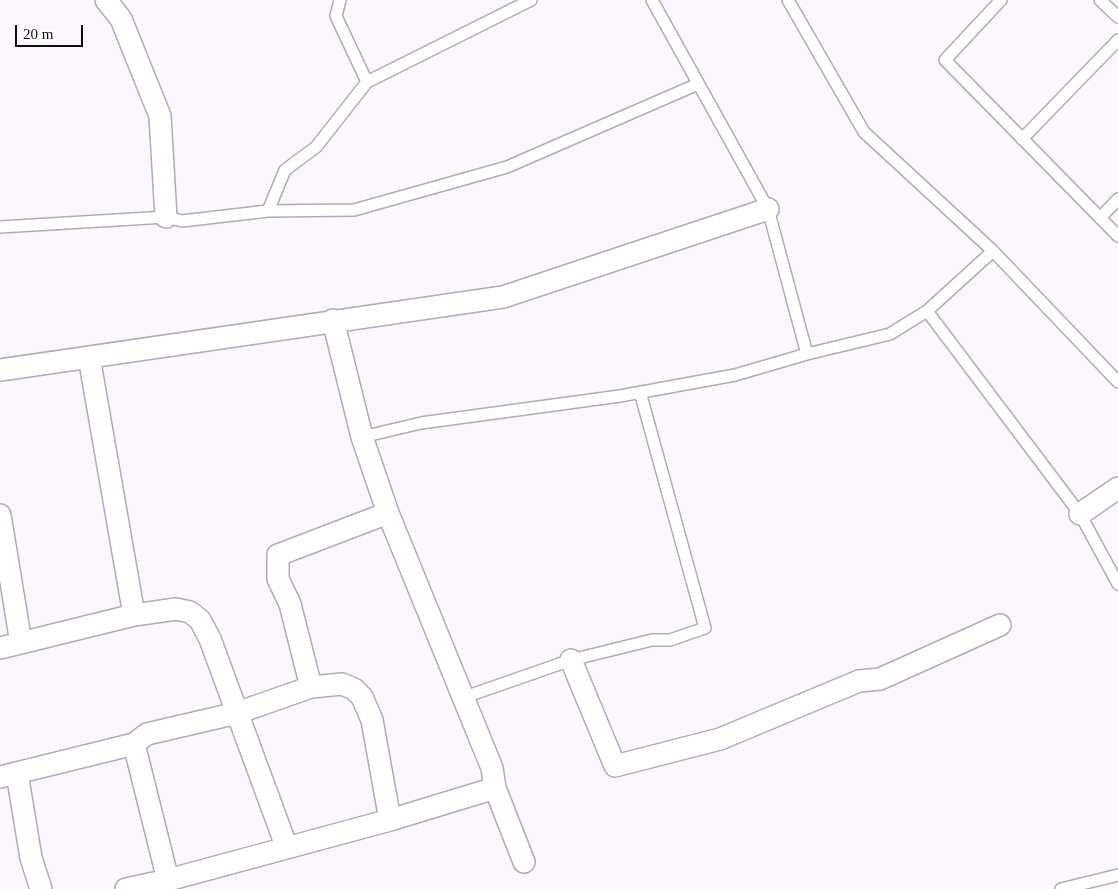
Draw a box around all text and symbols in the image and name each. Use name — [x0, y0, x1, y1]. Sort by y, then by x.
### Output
scale bar — [18, 15, 85, 47]
text: 20 m — [23, 26, 53, 42]

